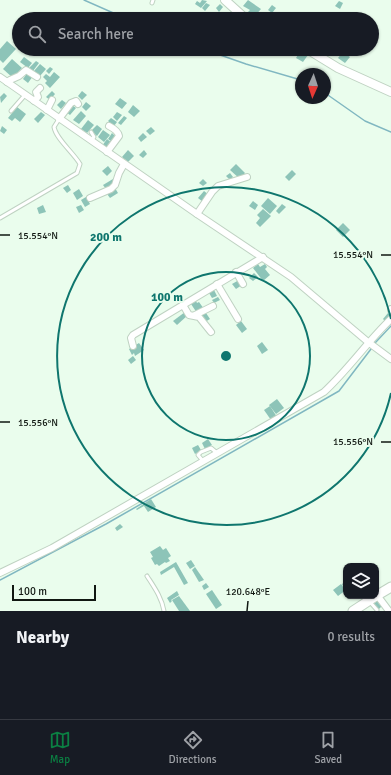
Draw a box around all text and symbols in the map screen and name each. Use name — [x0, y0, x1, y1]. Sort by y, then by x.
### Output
search box — [12, 12, 379, 56]
icon: search — [26, 23, 48, 45]
text: Search here — [58, 25, 134, 43]
north arrow — [295, 68, 331, 104]
text: 15.554°N — [18, 230, 58, 242]
text: 200 m — [90, 230, 122, 245]
text: 15.554°N — [333, 249, 373, 261]
text: 100 m — [151, 290, 183, 305]
centre of rings — [219, 349, 233, 363]
text: 15.556°N — [18, 417, 58, 429]
text: 15.556°N — [333, 436, 373, 448]
map controls — [343, 563, 379, 599]
button: layers — [343, 563, 379, 599]
scale bar — [12, 583, 96, 602]
text: 100 m — [18, 585, 47, 598]
text: 120.648°E — [226, 586, 271, 598]
text: Nearby — [16, 627, 69, 648]
text: 0 results — [327, 629, 375, 645]
tab: Map — [49, 729, 71, 766]
tab: Directions — [169, 729, 217, 766]
tab: Saved — [314, 729, 342, 766]

